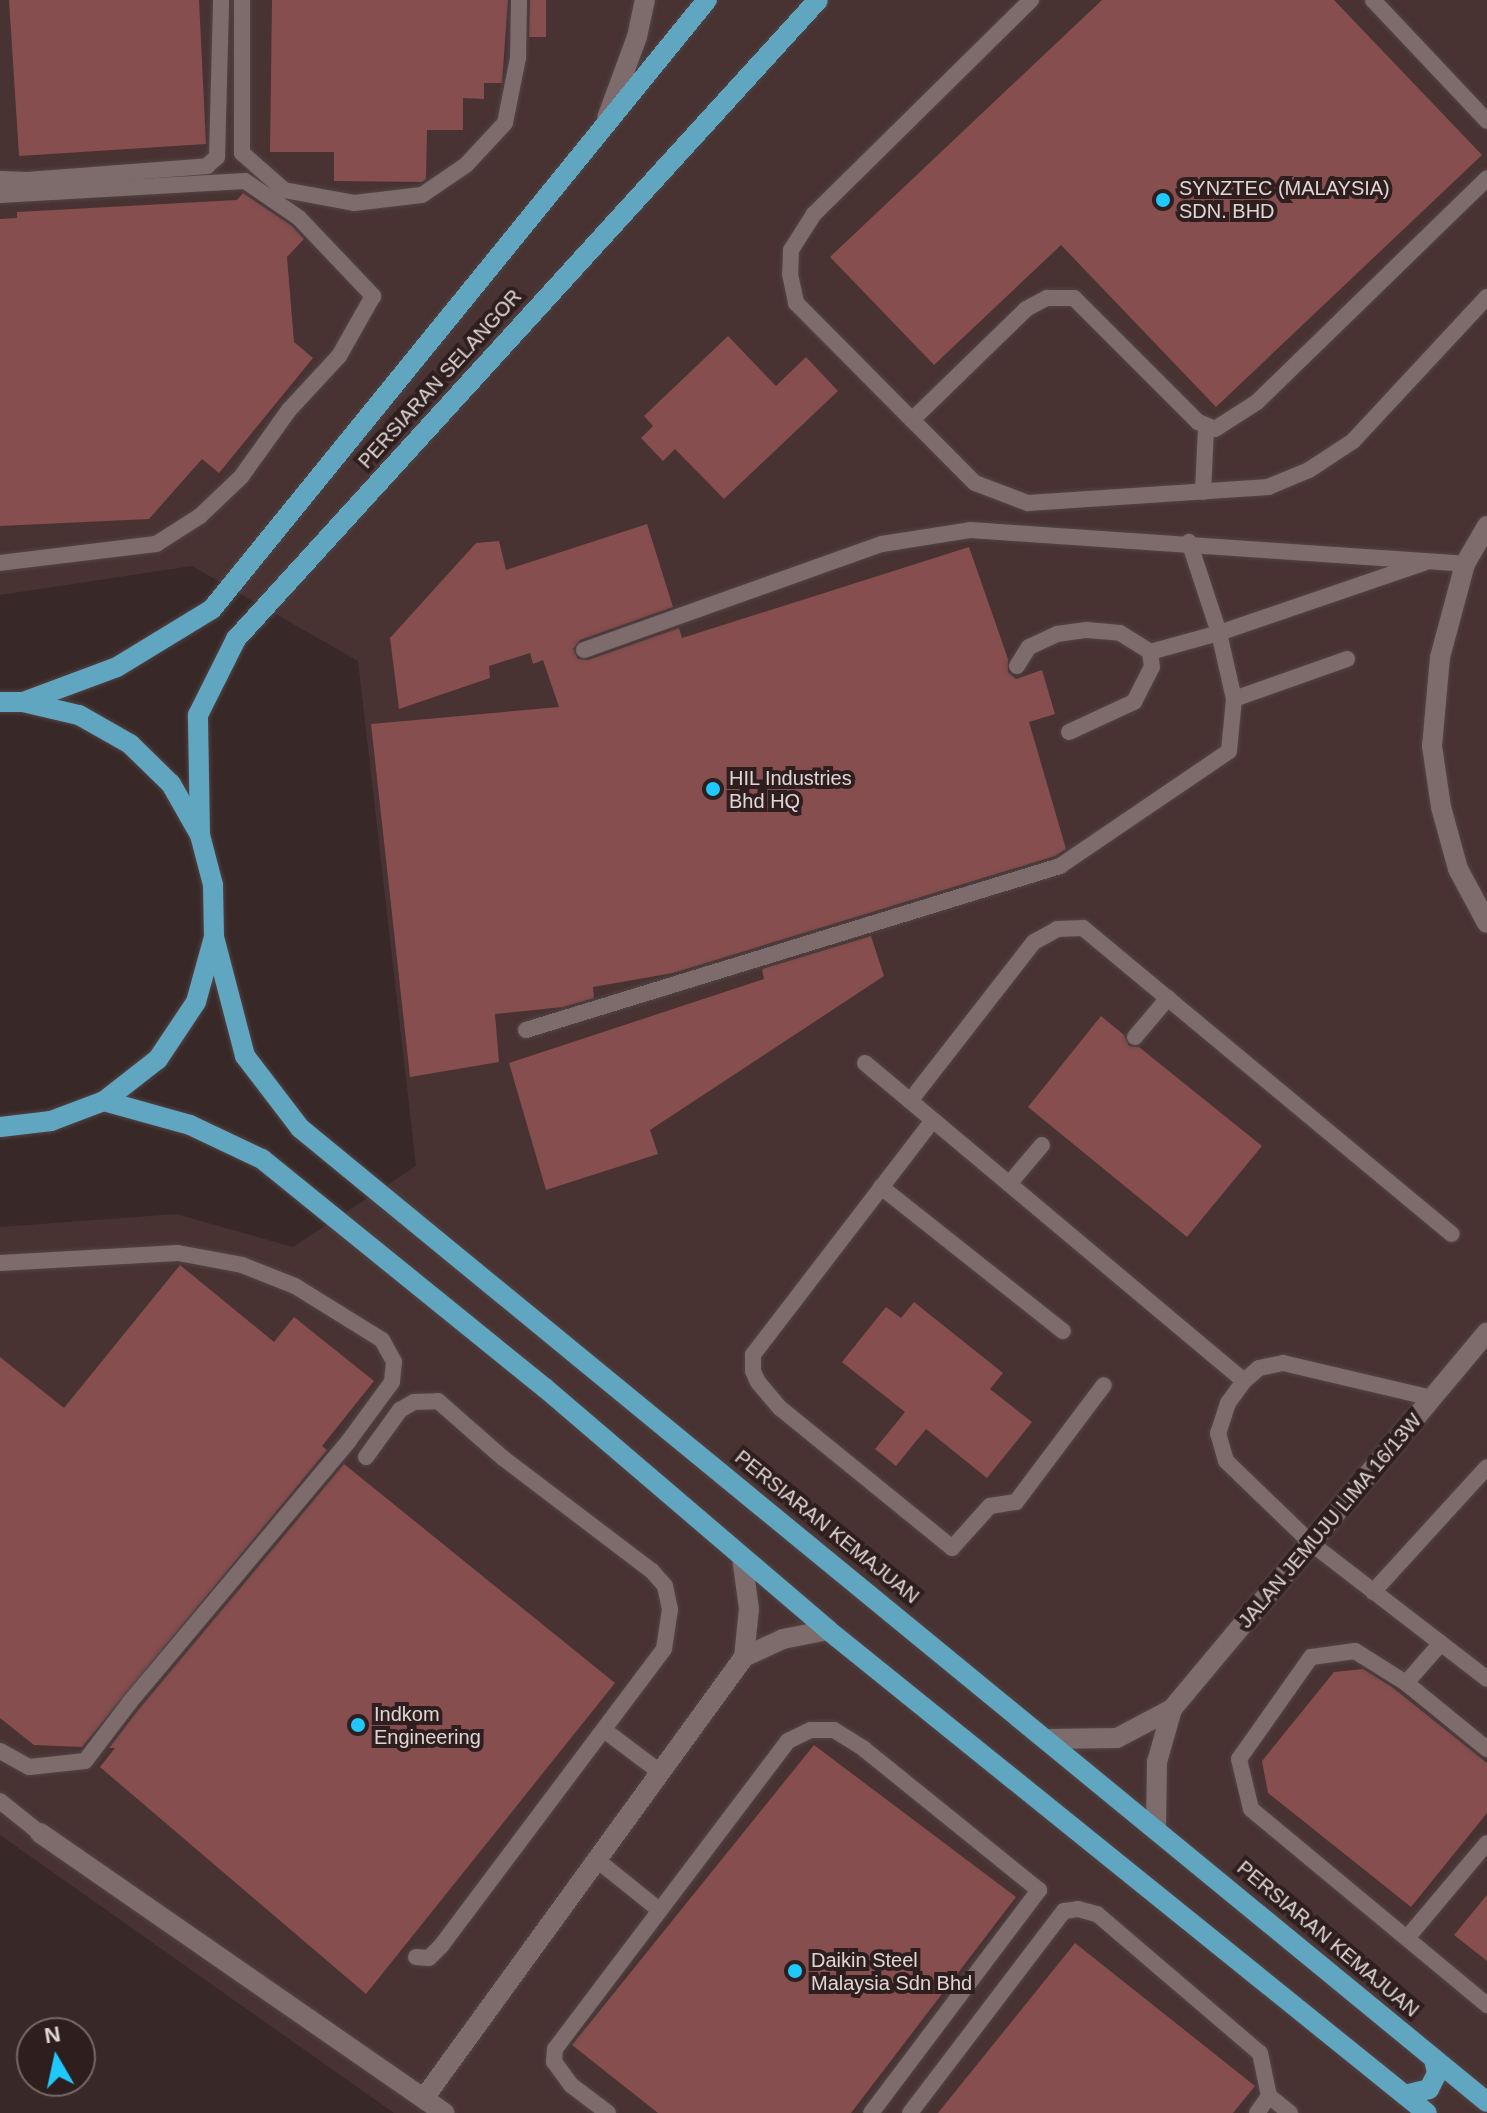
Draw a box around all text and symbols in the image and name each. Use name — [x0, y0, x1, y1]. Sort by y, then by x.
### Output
place label: SYNZTEC (MALAYSIA) SDN. BHD — [1179, 176, 1390, 223]
marker: SYNZTEC (MALAYSIA) SDN. BHD — [1154, 191, 1172, 209]
street label: PERSIARAN SELANGOR — [353, 285, 527, 473]
place label: HIL Industries Bhd HQ — [729, 766, 852, 813]
marker: HIL Industries Bhd HQ — [704, 780, 722, 798]
street label: JALAN JEMUJU LIMA 16/13W — [1233, 1409, 1427, 1633]
street label: PERSIARAN KEMAJUAN — [730, 1445, 924, 1609]
place label: Indkom Engineering — [374, 1702, 481, 1749]
marker: Indkom Engineering — [349, 1716, 367, 1734]
street label: PERSIARAN KEMAJUAN — [1232, 1856, 1424, 2022]
place label: Daikin Steel Malaysia Sdn Bhd — [811, 1948, 972, 1995]
marker: Daikin Steel Malaysia Sdn Bhd — [786, 1962, 804, 1980]
north arrow — [16, 2017, 96, 2097]
text: N — [43, 2021, 62, 2048]

